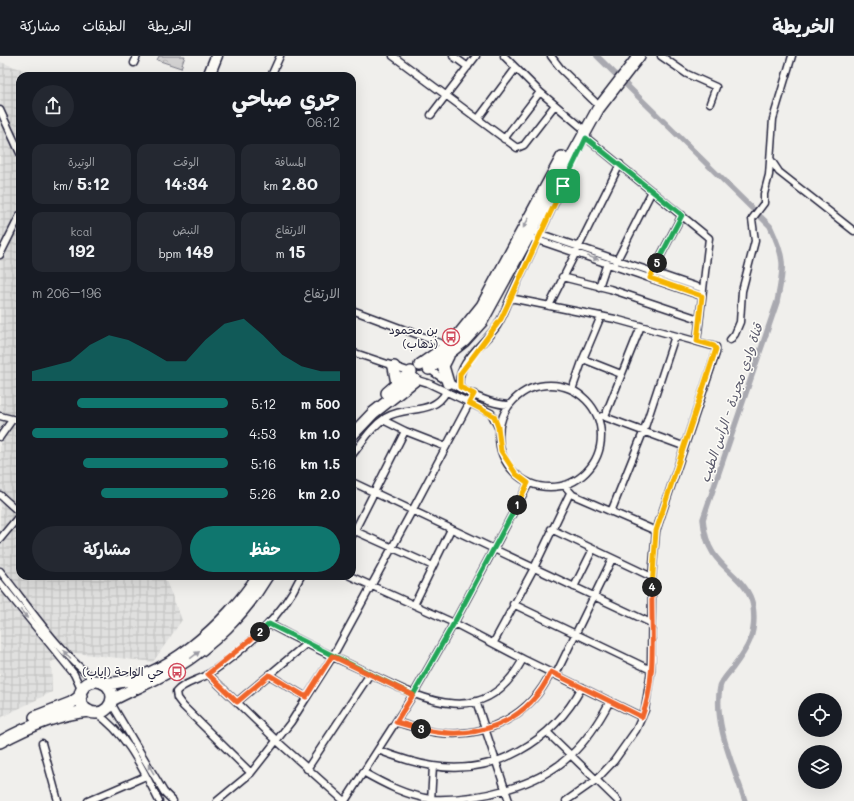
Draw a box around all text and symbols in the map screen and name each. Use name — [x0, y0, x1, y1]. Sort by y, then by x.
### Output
text: الخريطة — [772, 13, 834, 38]
text: مشاركة — [20, 16, 60, 35]
text: الطبقات — [82, 16, 126, 35]
text: الخريطة — [148, 16, 191, 35]
text: جري صباحي — [232, 83, 340, 112]
button: share — [32, 85, 74, 127]
text: 06:12 — [307, 113, 340, 130]
text: الوتيرة — [68, 154, 95, 169]
text: الوقت — [173, 154, 199, 169]
text: المسافة — [275, 154, 306, 169]
pin — [546, 169, 580, 203]
text: 5:12 — [77, 172, 109, 194]
text: 14:34 — [164, 172, 208, 194]
text: 2.80 — [282, 172, 318, 194]
icon: arrive — [552, 175, 574, 197]
text: /km — [53, 178, 77, 193]
text: km — [263, 178, 282, 193]
one-way arrow — [523, 217, 530, 229]
text: النبض — [173, 222, 199, 237]
text: الارتفاع — [275, 222, 306, 237]
text: kcal — [70, 224, 92, 239]
text: 192 — [68, 239, 95, 261]
text: 149 — [185, 240, 213, 262]
text: 15 — [288, 240, 306, 262]
text: bpm — [159, 246, 185, 261]
text: m — [276, 246, 288, 261]
pin: 5 — [647, 253, 667, 273]
one-way arrow — [587, 255, 599, 261]
text: 5 — [654, 255, 660, 270]
text: 196–206 m — [32, 284, 102, 301]
text: الارتفاع — [304, 284, 340, 301]
water label: قناة وادي مجردة - الرأس الطيب — [695, 320, 768, 485]
place label: بن محمود (ذهاب) — [389, 321, 438, 352]
bus stop icon: بن محمود (ذهاب) — [441, 327, 461, 347]
text: 5:12 — [251, 395, 276, 412]
text: 500 m — [301, 395, 340, 412]
text: 4:53 — [249, 425, 276, 442]
text: 1.0 km — [300, 425, 340, 442]
text: 5:16 — [251, 455, 276, 472]
text: 1.5 km — [301, 455, 340, 472]
text: 5:26 — [249, 485, 276, 502]
text: 2.0 km — [298, 485, 340, 502]
pin: 1 — [507, 495, 527, 515]
text: 1 — [515, 497, 519, 512]
button: مشاركة — [32, 526, 182, 572]
button: حفظ — [190, 526, 340, 572]
pin: 4 — [642, 577, 662, 597]
text: 4 — [649, 579, 655, 594]
one-way arrow — [20, 608, 29, 619]
pin: 2 — [250, 622, 270, 642]
text: 2 — [257, 624, 263, 639]
one-way arrow — [63, 649, 72, 660]
one-way arrow — [190, 651, 200, 659]
bus stop icon: حي الواحة (إياب) — [167, 662, 187, 682]
place label: حي الواحة (إياب) — [82, 663, 164, 683]
map controls — [798, 693, 842, 789]
button: locate — [798, 693, 842, 737]
pin: 3 — [411, 719, 431, 739]
text: 3 — [418, 721, 424, 736]
button: layers — [798, 745, 842, 789]
one-way arrow — [148, 763, 155, 775]

